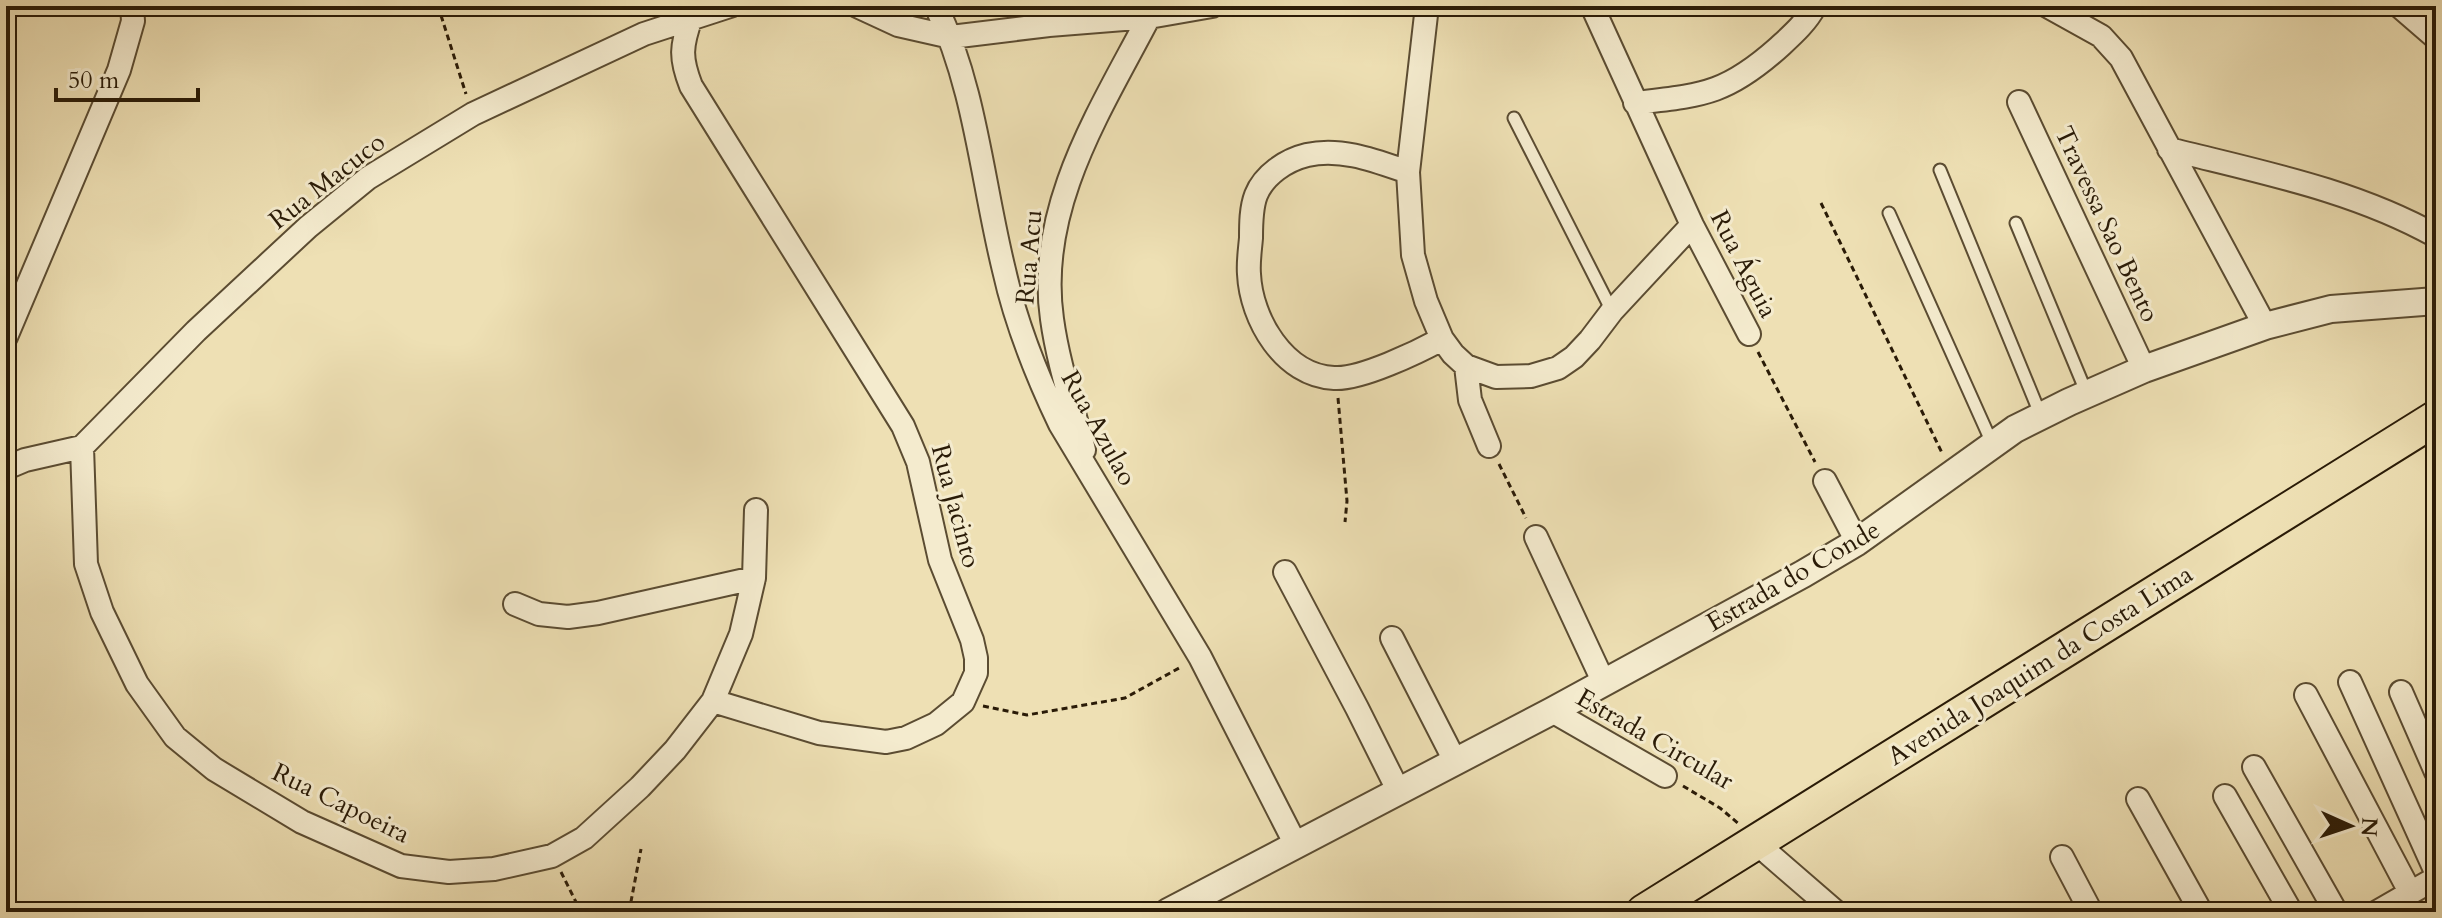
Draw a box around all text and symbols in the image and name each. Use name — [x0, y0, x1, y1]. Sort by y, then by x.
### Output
scale bar — [56, 52, 198, 102]
text: 50 m — [68, 64, 120, 97]
street label: Travessa Sao Bento — [2046, 120, 2168, 328]
street label: Rua Macuco — [262, 125, 392, 237]
street label: Rua Águia — [1702, 204, 1786, 324]
street label: Rua Acu — [1007, 208, 1051, 306]
street label: Rua Azulao — [1053, 364, 1145, 492]
street label: Rua Jacinto — [923, 440, 989, 572]
street label: Estrada do Conde — [1700, 512, 1886, 640]
street label: Avenida Joaquim da Costa Lima — [1881, 556, 2199, 774]
street label: Estrada Circular — [1570, 680, 1740, 798]
street label: Rua Capoeira — [266, 755, 416, 851]
north arrow — [2310, 786, 2390, 866]
text: N — [2353, 817, 2384, 837]

